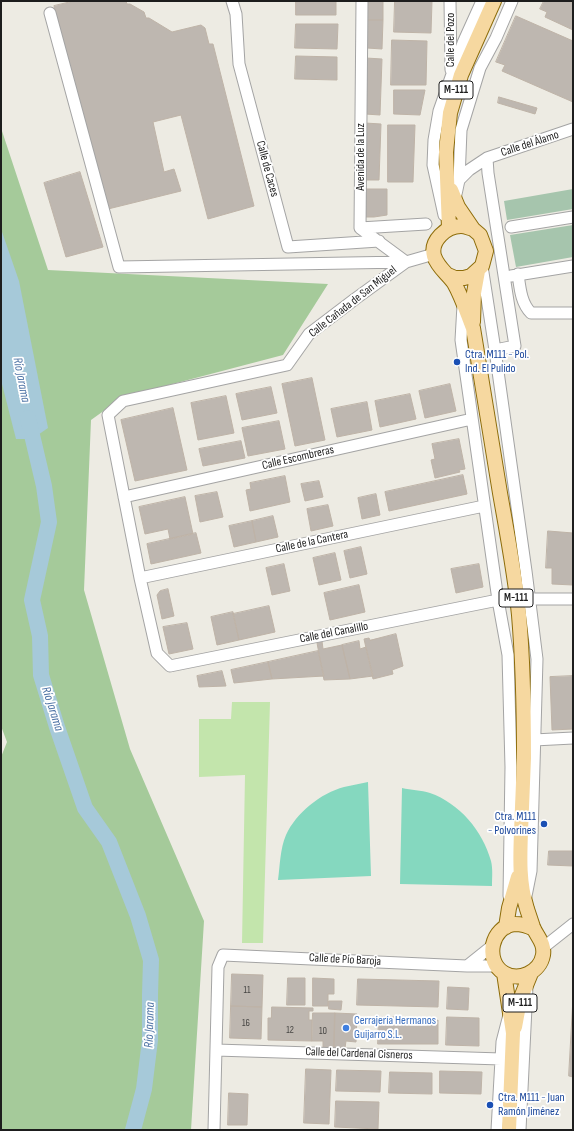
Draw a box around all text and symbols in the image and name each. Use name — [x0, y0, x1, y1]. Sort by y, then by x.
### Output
street label: Calle del Pozo — [444, 13, 458, 67]
road number: M-111 — [439, 81, 473, 99]
street label: Avenida de la Luz — [354, 123, 368, 191]
street label: Calle del Álamo — [499, 128, 561, 160]
street label: Calle de Caces — [253, 139, 281, 199]
street label: Calle Cañada de San Miguel — [306, 263, 400, 341]
place label: Ctra. M111 - Pol. Ind. El Pulido — [465, 348, 529, 376]
water label: Río Jarama — [9, 356, 33, 404]
marker: Ctra. M111 - Pol. Ind. El Pulido — [452, 357, 462, 367]
street label: Calle Escombreras — [261, 443, 335, 473]
street label: Calle de la Cantera — [274, 527, 350, 557]
road number: M-111 — [499, 589, 533, 607]
street label: Calle del Canalillo — [298, 619, 370, 647]
water label: Río Jarama — [38, 685, 66, 733]
place label: Ctra. M111 - Polvorines — [488, 810, 536, 838]
marker: Ctra. M111 - Polvorines — [539, 819, 549, 829]
street label: Calle de Pío Baroja — [308, 951, 382, 969]
house number: 11 — [244, 984, 250, 996]
road number: M-111 — [503, 994, 537, 1012]
water label: Río Jarama — [141, 1002, 159, 1048]
place label: Cerrajería Hermanos Guijarro S.L. — [354, 1014, 436, 1042]
house number: 16 — [242, 1017, 250, 1029]
marker: Cerrajería Hermanos Guijarro S.L. — [341, 1023, 351, 1033]
house number: 12 — [286, 1024, 294, 1036]
house number: 10 — [319, 1025, 327, 1037]
street label: Calle del Cardenal Cisneros — [305, 1045, 413, 1063]
place label: Ctra. M111 - Juan Ramón Jiménez — [498, 1091, 565, 1119]
marker: Ctra. M111 - Juan Ramón Jiménez — [485, 1100, 495, 1110]

